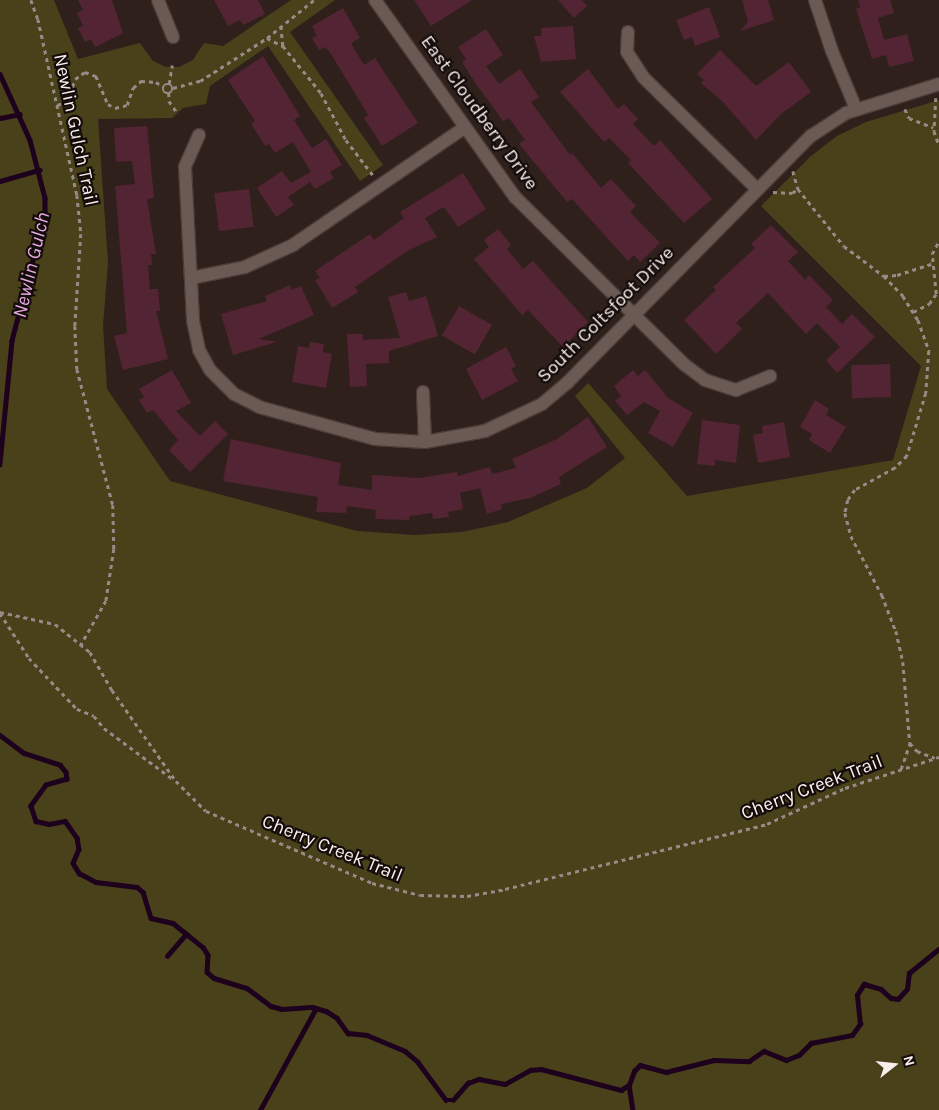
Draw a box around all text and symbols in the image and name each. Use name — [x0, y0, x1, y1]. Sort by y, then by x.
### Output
street label: East Cloudberry Drive — [415, 31, 543, 195]
street label: Newlin Gulch Trail — [48, 52, 102, 208]
water label: Newlin Gulch — [7, 210, 55, 320]
street label: South Coltsfoot Drive — [533, 242, 679, 388]
street label: Cherry Creek Trail — [738, 751, 886, 825]
street label: Cherry Creek Trail — [258, 810, 406, 888]
north arrow — [869, 1040, 919, 1090]
text: N — [899, 1054, 918, 1068]

